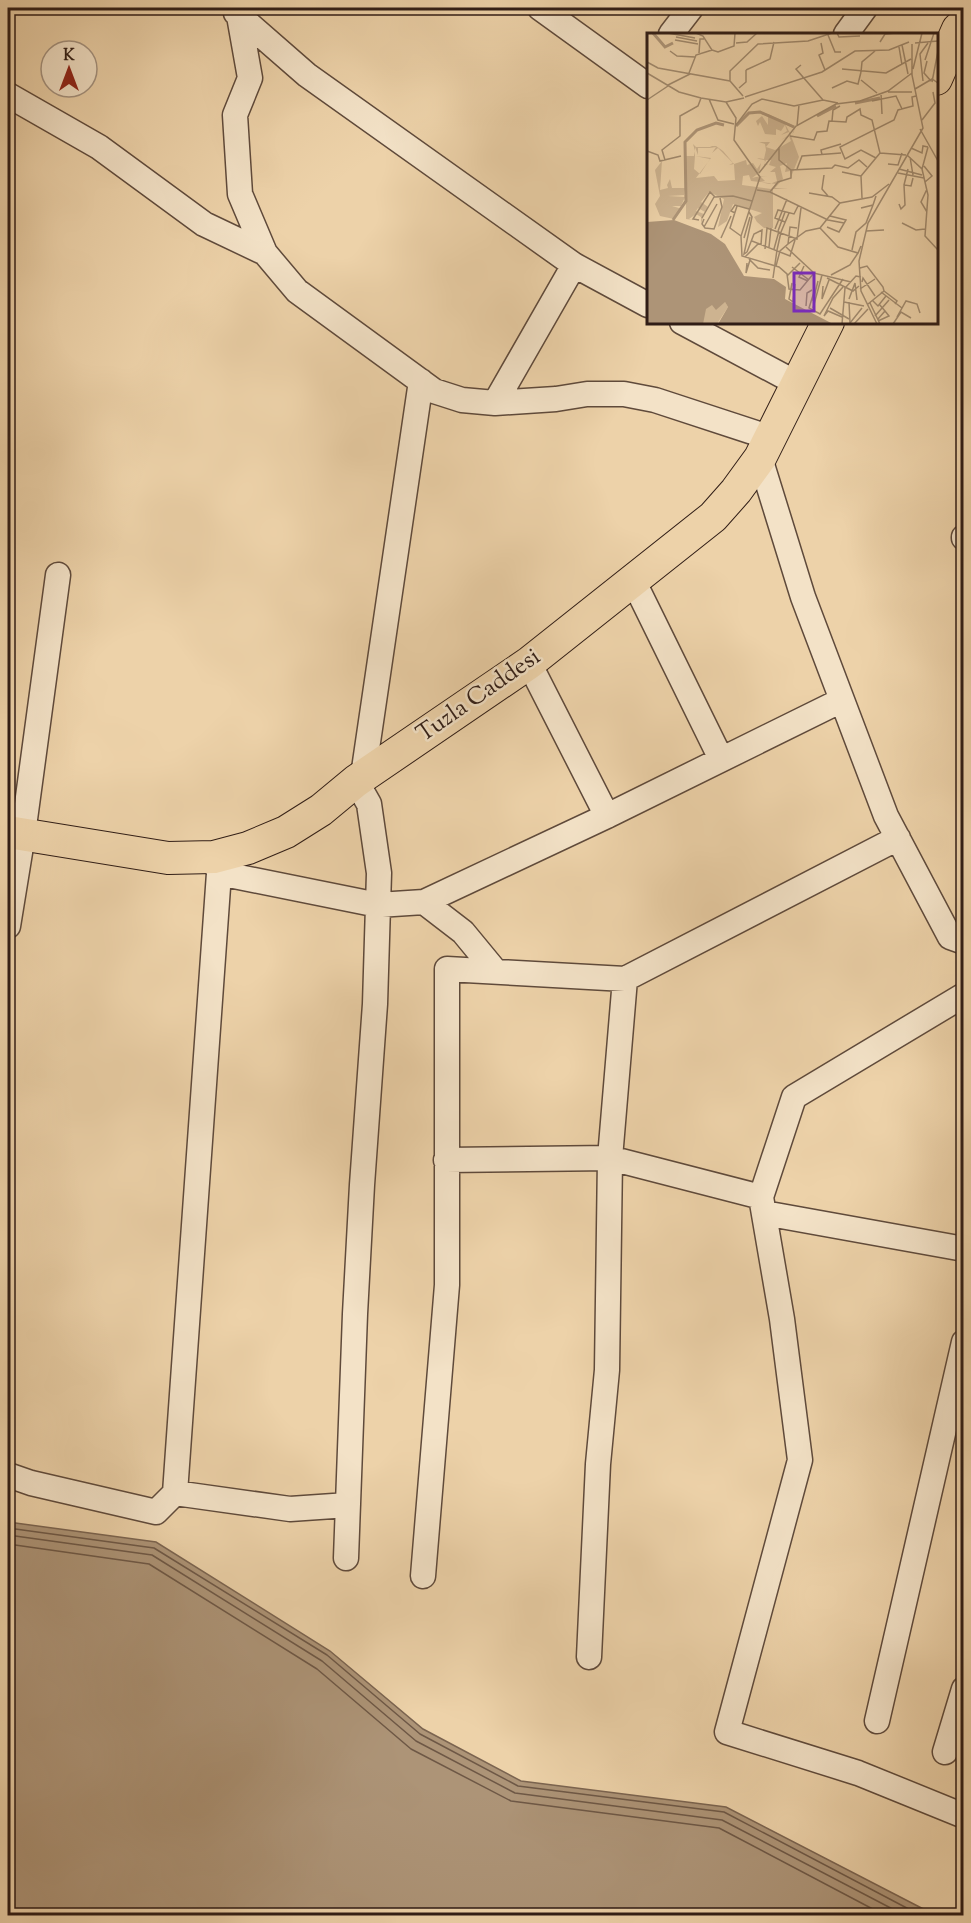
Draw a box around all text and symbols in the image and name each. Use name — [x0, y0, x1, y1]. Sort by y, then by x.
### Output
inset map — [647, 33, 938, 324]
north arrow — [39, 39, 99, 99]
text: K — [63, 45, 75, 68]
street label: Tuzla Caddesi — [410, 641, 548, 751]

